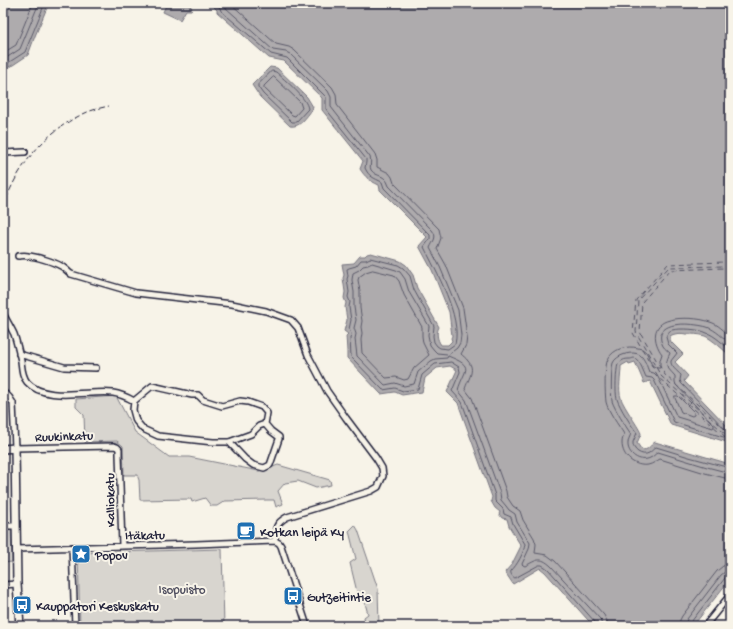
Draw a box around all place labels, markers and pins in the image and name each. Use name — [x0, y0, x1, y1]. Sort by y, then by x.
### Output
cafe icon: Kotkan leipä Ky — [235, 520, 257, 542]
place label: Kotkan leipä Ky — [260, 526, 345, 541]
place icon: Popov — [70, 543, 92, 565]
place label: Popov — [94, 549, 128, 564]
bus stop icon: Gutzeitintie — [282, 585, 304, 607]
place label: Gutzeitintie — [307, 591, 371, 606]
bus stop icon: Kauppatori Keskuskatu — [11, 594, 33, 616]
place label: Kauppatori Keskuskatu — [36, 600, 159, 615]

